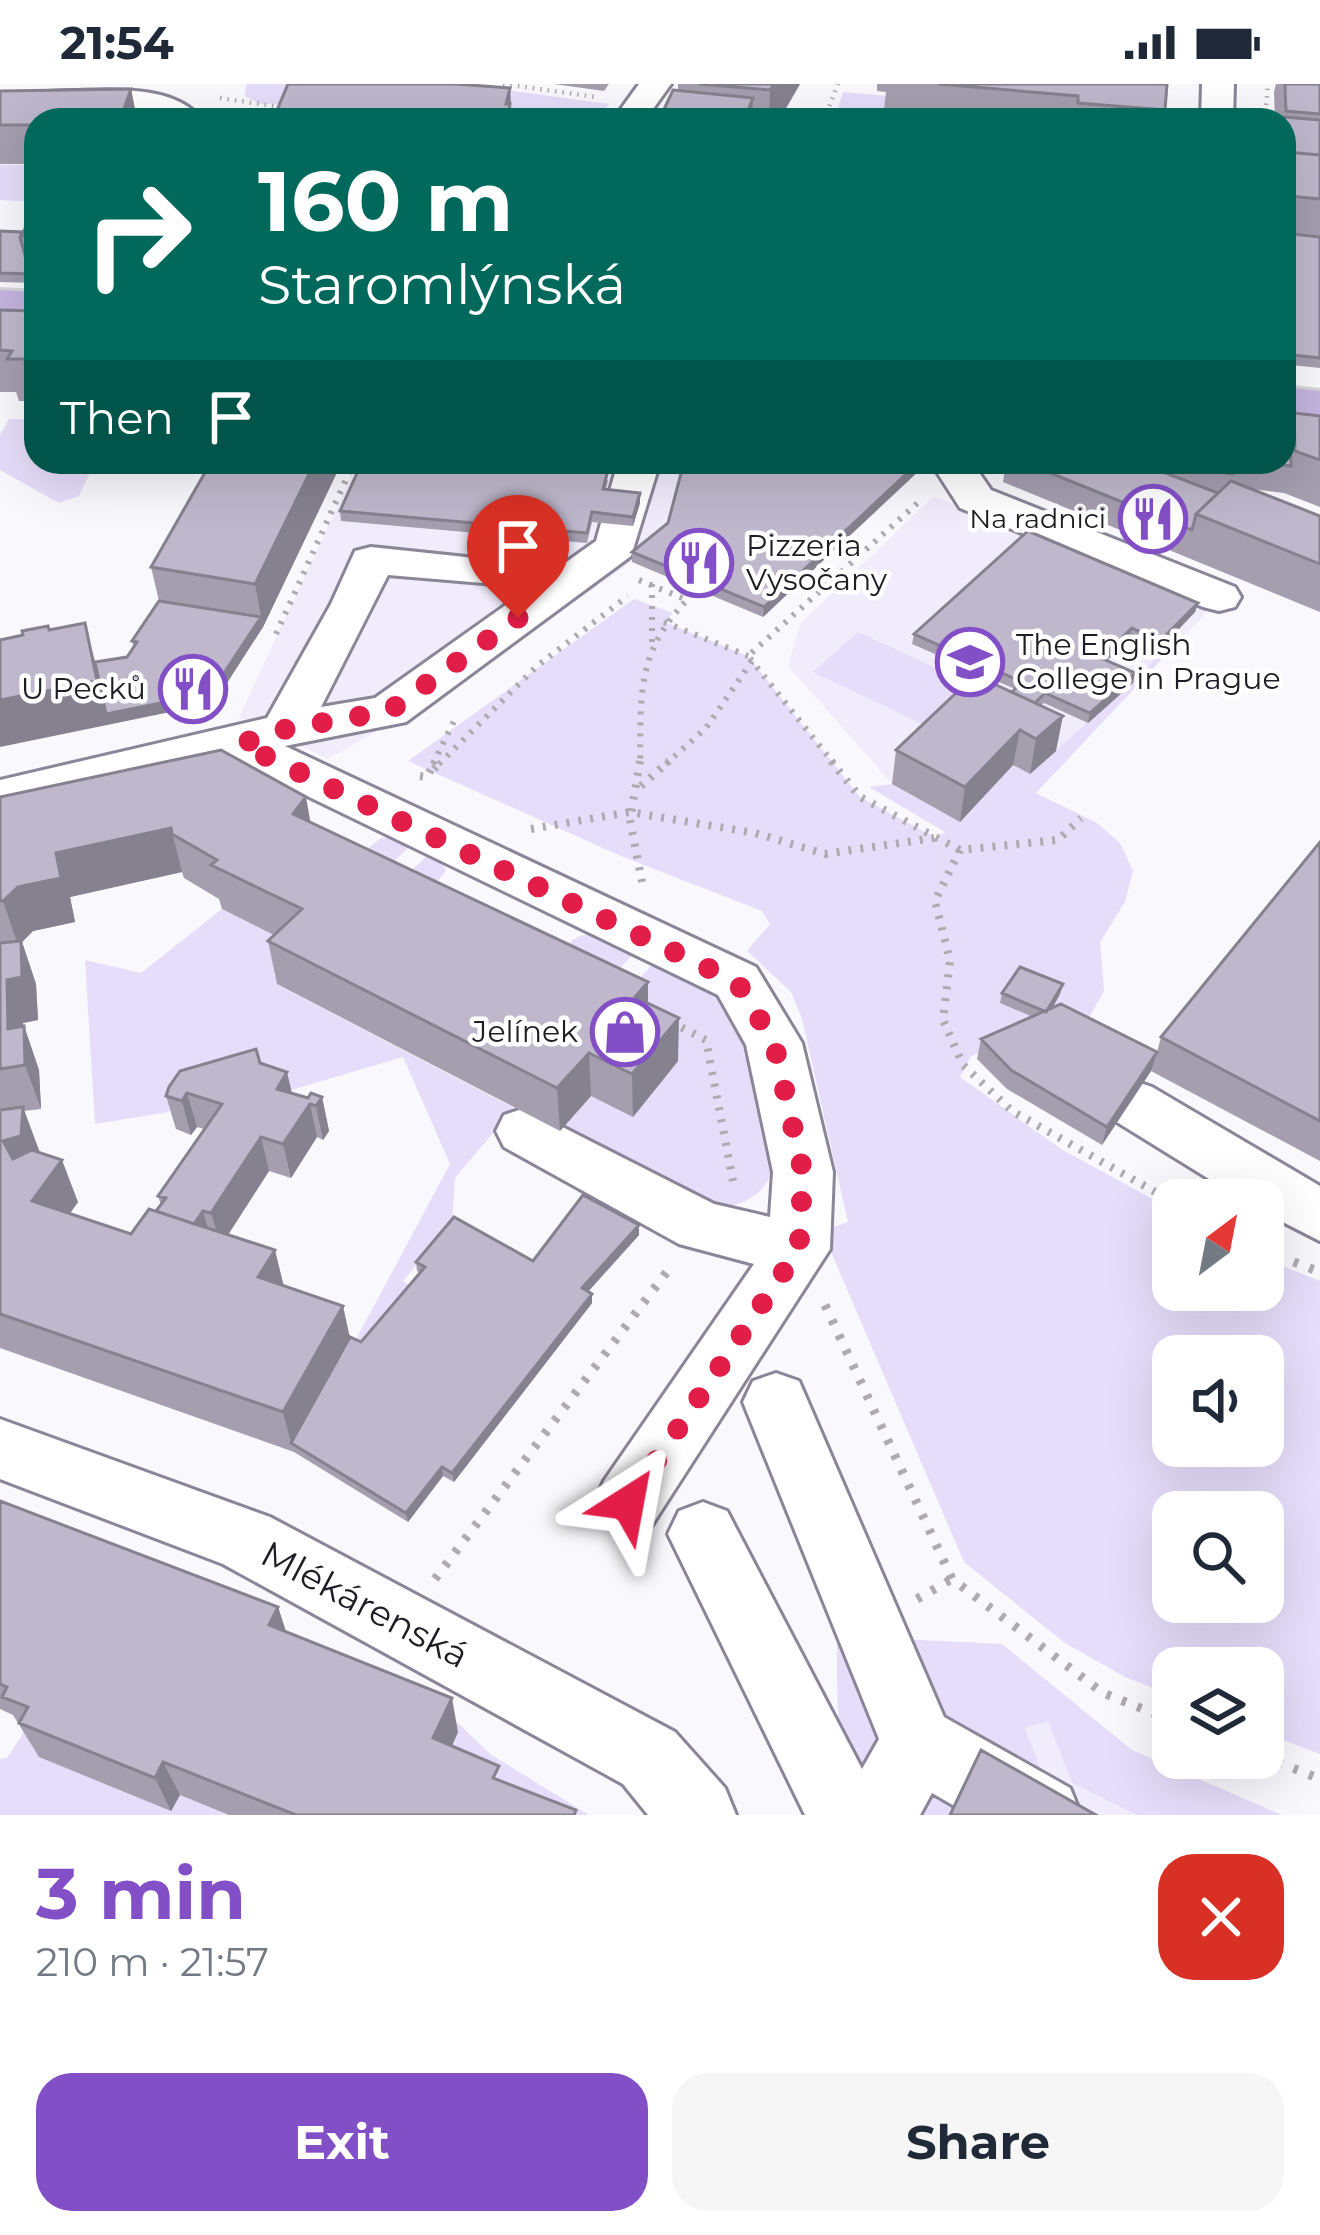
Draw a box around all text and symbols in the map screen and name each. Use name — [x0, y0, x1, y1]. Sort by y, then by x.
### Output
text: 21:54 — [60, 15, 174, 70]
text: 160 m — [258, 150, 513, 252]
icon: right — [60, 156, 216, 312]
text: Staromlýnská — [258, 252, 626, 318]
icon: arrive — [198, 384, 264, 450]
text: Then — [60, 390, 174, 445]
restaurant icon: Na radnici — [1118, 484, 1188, 554]
pin — [467, 495, 569, 618]
place label: Na radnici — [969, 502, 1106, 535]
icon: arrive — [485, 513, 551, 579]
place label: Pizzeria Vysočany — [746, 527, 888, 598]
restaurant icon: Pizzeria Vysočany — [664, 528, 734, 598]
place label: The English College in Prague — [1016, 626, 1281, 697]
school or university icon: The English College in Prague — [935, 627, 1005, 697]
restaurant icon: U Pecků — [158, 654, 228, 724]
place label: U Pecků — [21, 670, 146, 707]
shop icon: Jelínek — [590, 997, 660, 1067]
place label: Jelínek — [471, 1013, 578, 1050]
north arrow — [1152, 1179, 1284, 1311]
map controls — [1152, 1179, 1284, 1779]
button: sound — [1152, 1335, 1284, 1467]
position arrow — [565, 1440, 691, 1566]
button: search — [1152, 1491, 1284, 1623]
street label: Mlékárenská — [254, 1531, 476, 1677]
button: layers — [1152, 1647, 1284, 1779]
text: 3 min — [36, 1849, 246, 1937]
button: close — [1158, 1854, 1284, 1980]
text: 210 m · 21:57 — [36, 1938, 269, 1986]
button: Exit — [36, 2073, 648, 2211]
button: Share — [672, 2073, 1284, 2211]

